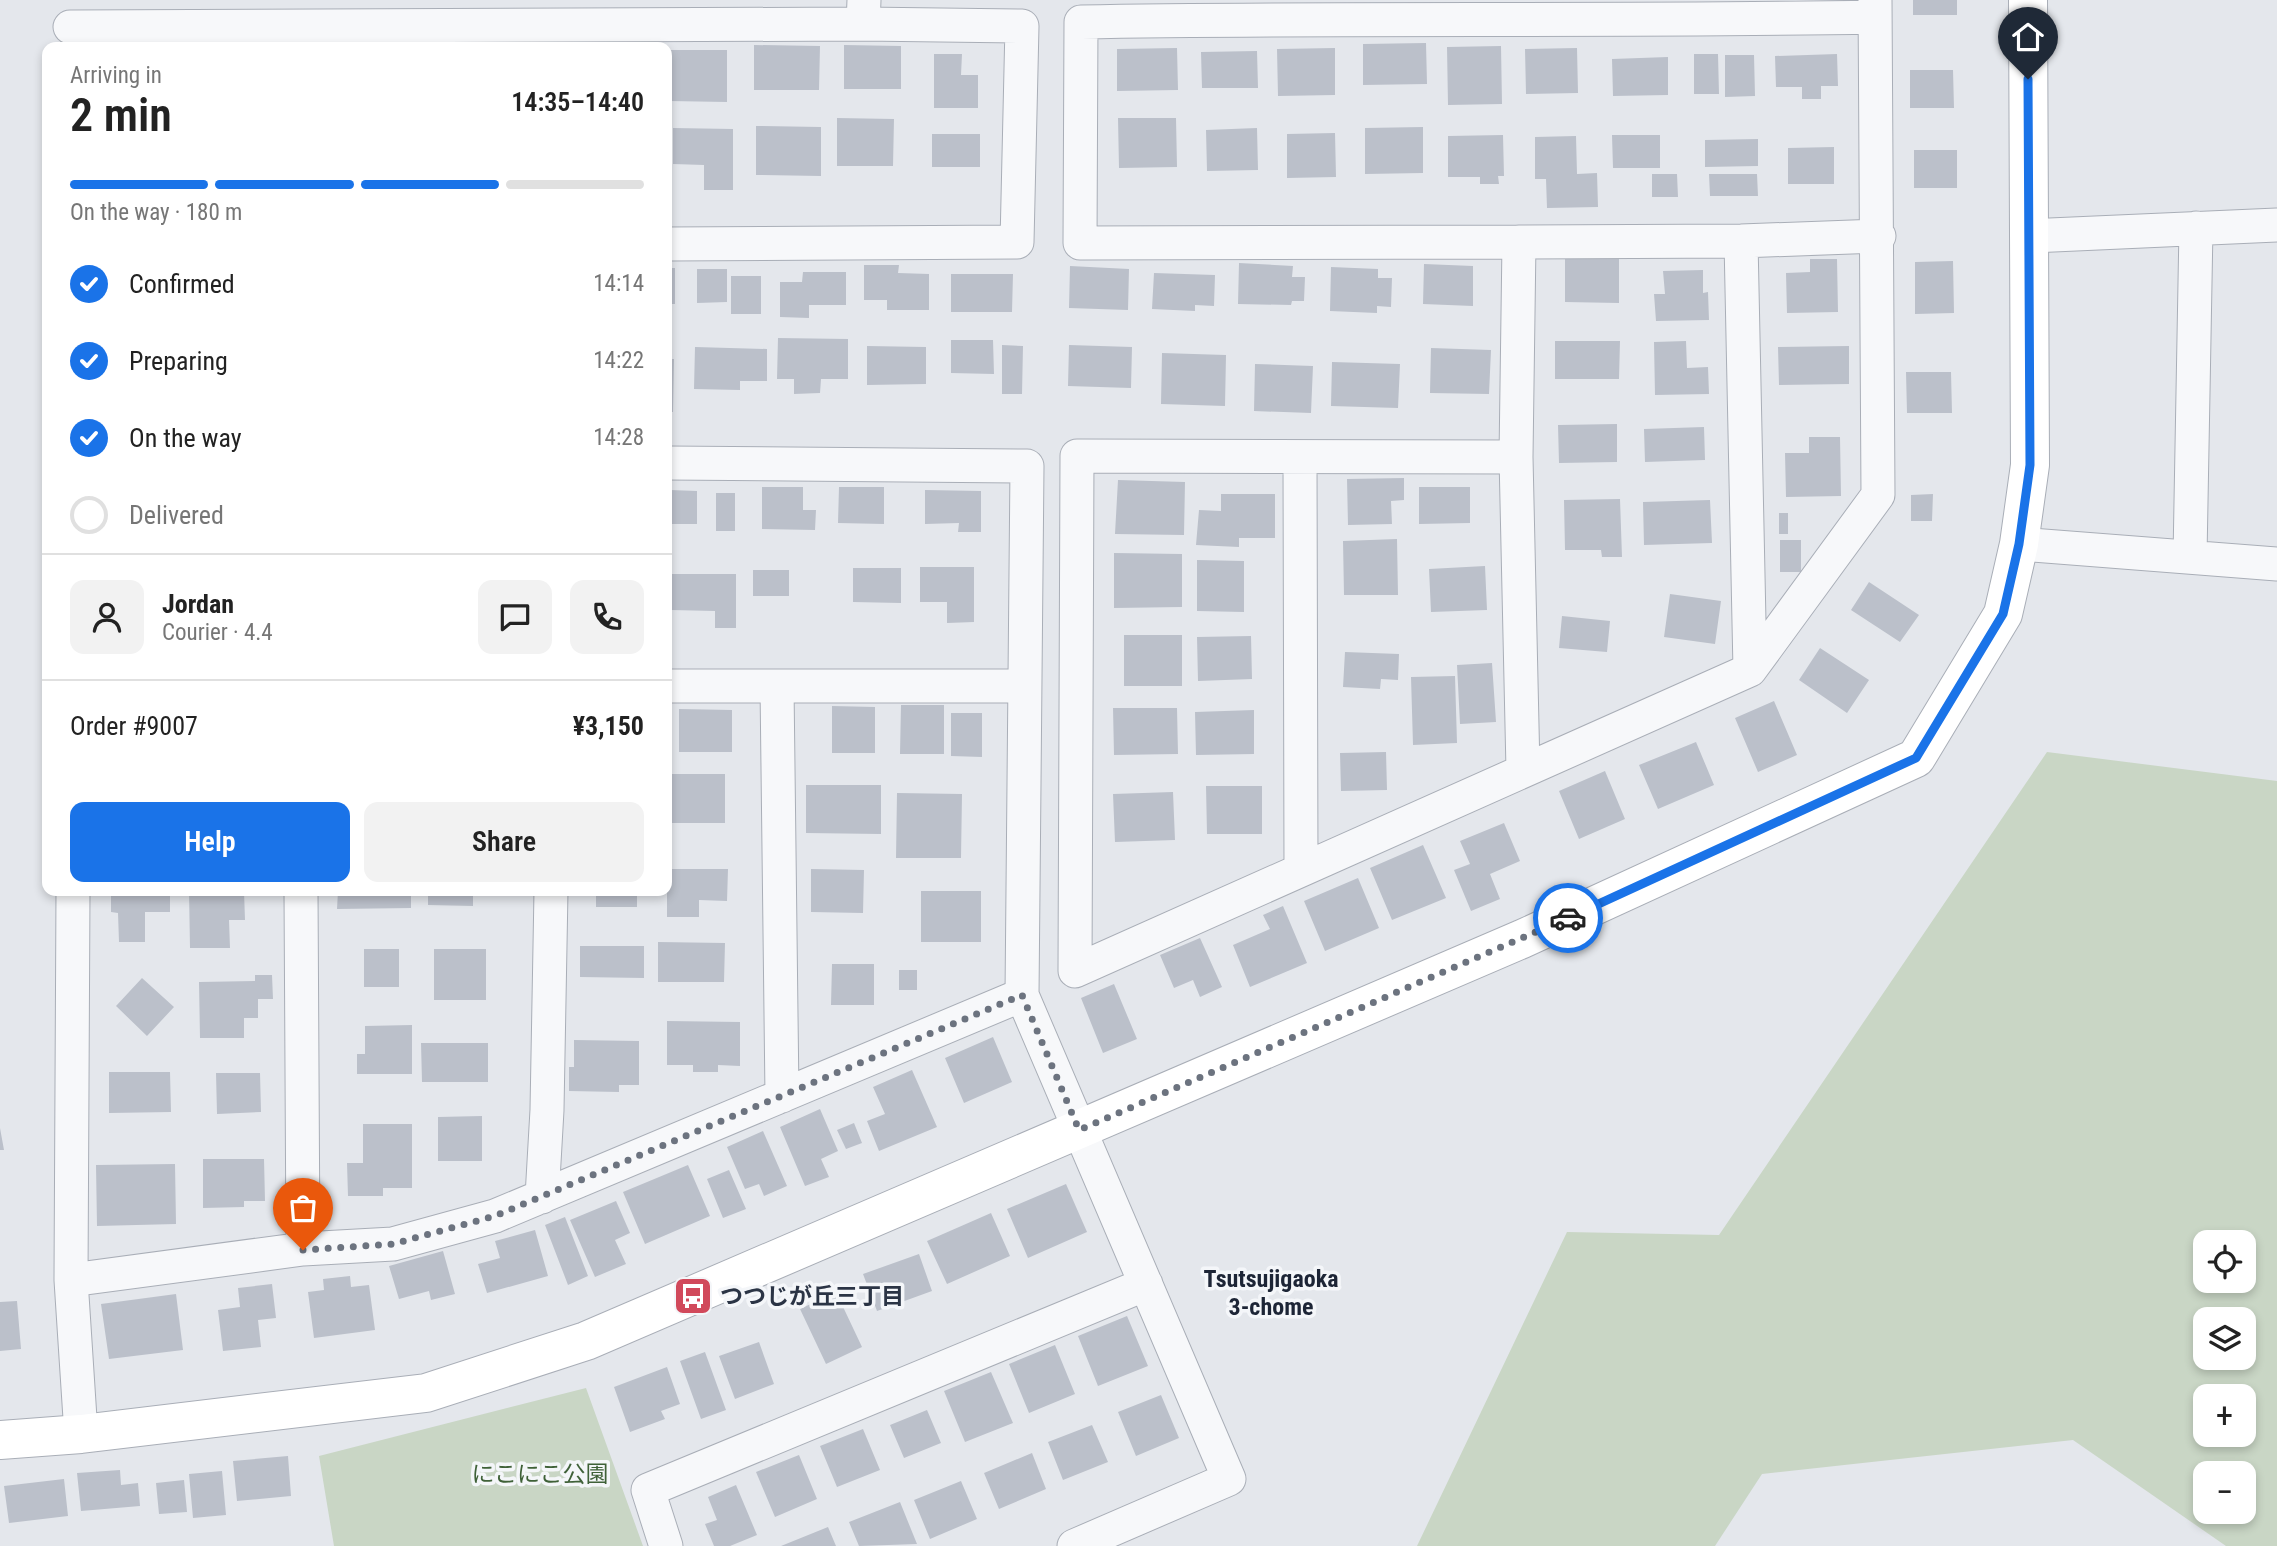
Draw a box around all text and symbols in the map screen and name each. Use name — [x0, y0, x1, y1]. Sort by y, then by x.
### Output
pin — [1998, 7, 2058, 79]
icon: home — [2009, 18, 2047, 56]
text: Arriving in — [70, 62, 162, 89]
text: 14:35–14:40 — [511, 87, 644, 117]
text: 2 min — [70, 88, 172, 142]
text: On the way · 180 m — [70, 199, 242, 226]
icon: check — [70, 265, 108, 303]
text: Confirmed — [129, 269, 235, 299]
text: 14:14 — [593, 270, 644, 297]
icon: check — [70, 342, 108, 380]
text: Preparing — [129, 346, 228, 376]
text: 14:22 — [593, 347, 644, 374]
icon: check — [70, 419, 108, 457]
text: On the way — [129, 423, 242, 453]
text: 14:28 — [593, 424, 644, 451]
text: Delivered — [129, 500, 224, 530]
button: person — [70, 580, 144, 654]
button: chat — [478, 580, 552, 654]
button: phone — [570, 580, 644, 654]
text: Jordan — [162, 589, 234, 619]
text: Courier · 4.4 — [162, 619, 273, 646]
text: Order #9007 — [70, 711, 198, 741]
text: ¥3,150 — [573, 711, 644, 741]
button: Help — [70, 802, 350, 882]
button: Share — [364, 802, 644, 882]
courier — [1533, 883, 1603, 953]
icon: car — [1549, 899, 1587, 937]
pin — [273, 1178, 333, 1250]
icon: bag — [284, 1189, 322, 1227]
map controls — [2193, 1230, 2256, 1524]
button: locate — [2193, 1230, 2256, 1293]
district label: Tsutsujigaoka 3-chome — [1204, 1265, 1338, 1321]
bus stop icon: つつじが丘三丁目 — [672, 1275, 714, 1317]
place label: つつじが丘三丁目 — [720, 1283, 904, 1310]
button: layers — [2193, 1307, 2256, 1370]
button: + — [2193, 1384, 2256, 1447]
park label: にこにこ公園 — [471, 1461, 609, 1488]
button: − — [2193, 1461, 2256, 1524]

